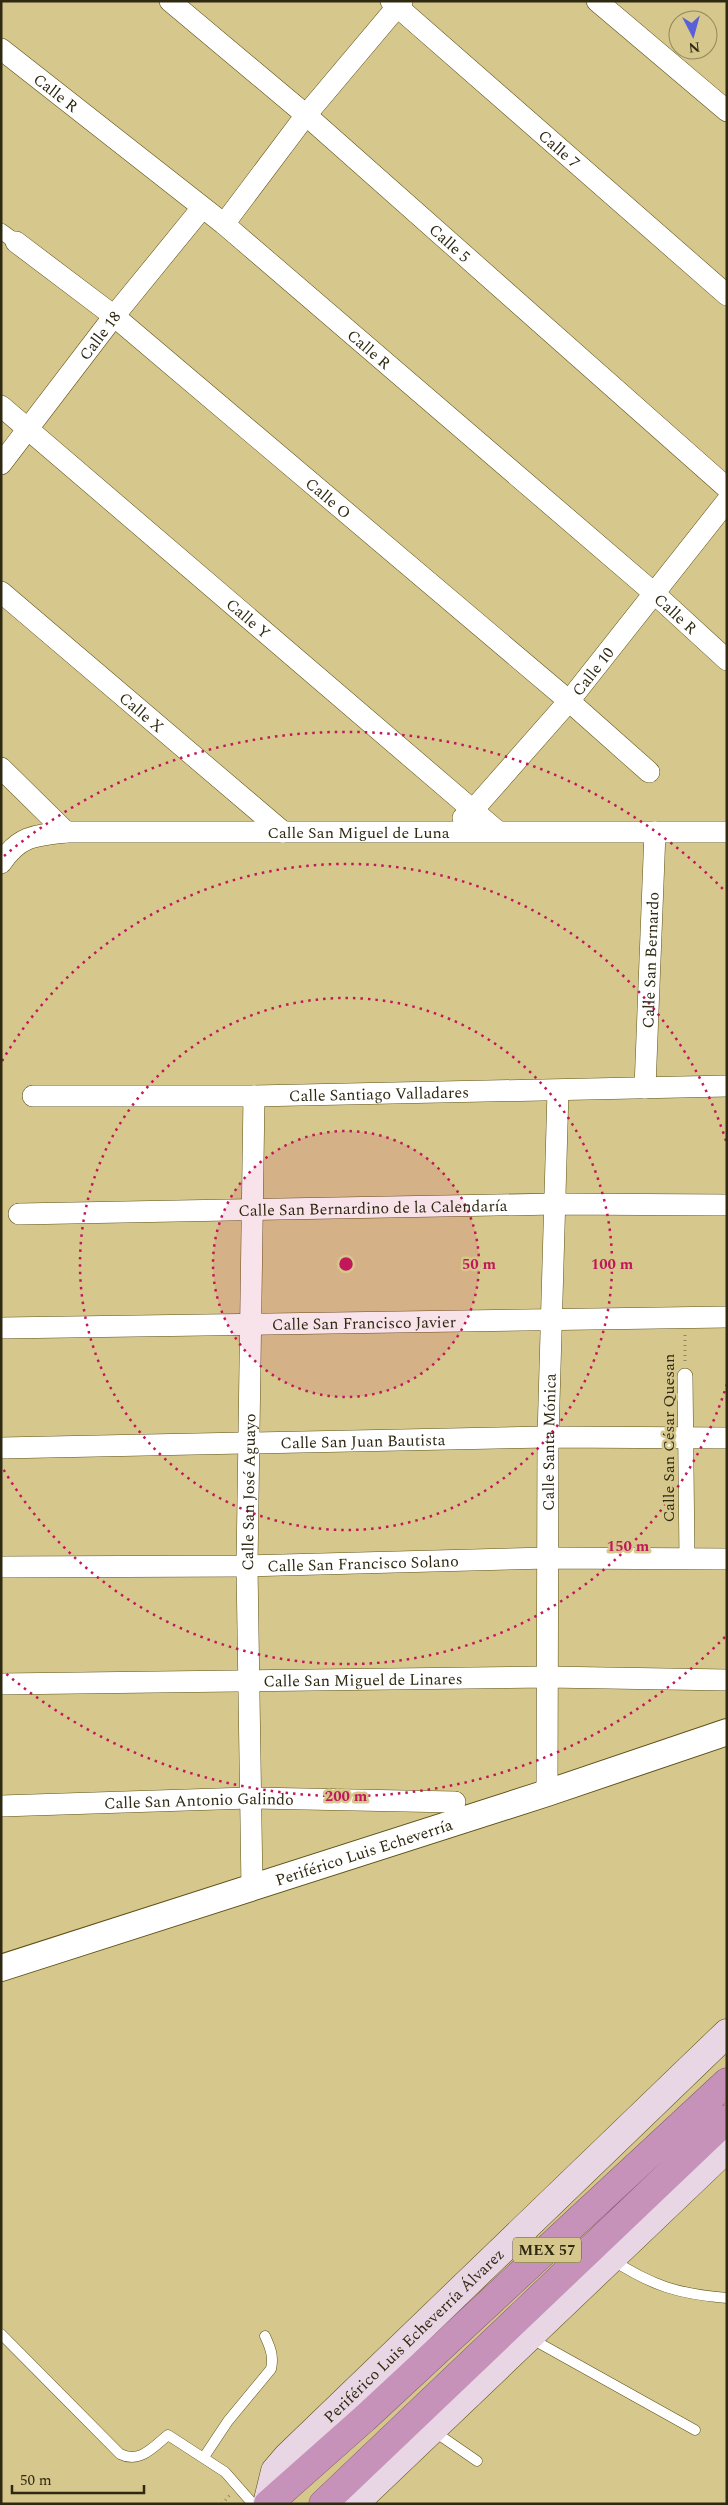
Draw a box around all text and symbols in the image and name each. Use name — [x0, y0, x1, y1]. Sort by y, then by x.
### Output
north arrow — [668, 10, 718, 60]
text: N — [688, 36, 701, 58]
street label: Calle R — [28, 68, 83, 118]
street label: Calle 7 — [533, 124, 585, 174]
street label: Calle 5 — [423, 218, 476, 269]
street label: Calle 18 — [73, 306, 127, 366]
street label: Calle R — [341, 324, 396, 376]
street label: Calle O — [300, 472, 356, 525]
street label: Calle R — [648, 588, 703, 640]
street label: Calle Y — [220, 593, 276, 645]
street label: Calle 10 — [566, 642, 620, 701]
street label: Calle X — [113, 687, 169, 739]
street label: Calle San Miguel de Luna — [267, 821, 450, 845]
street label: Calle San Bernardo — [636, 892, 666, 1029]
street label: Calle Santiago Valladares — [289, 1080, 469, 1108]
street label: Calle San Bernardino de la Calendaría — [238, 1194, 508, 1223]
text: 50 m — [462, 1253, 497, 1276]
text: 100 m — [591, 1253, 634, 1276]
centre of rings — [337, 1255, 355, 1273]
street label: Calle San Francisco Javier — [272, 1310, 456, 1337]
street label: Calle San César Quesan — [657, 1354, 681, 1522]
street label: Calle Santa Mónica — [537, 1373, 563, 1511]
street label: Calle San José Aguayo — [236, 1413, 262, 1571]
street label: Calle San Juan Bautista — [280, 1428, 446, 1455]
text: 150 m — [607, 1535, 650, 1558]
street label: Calle San Francisco Solano — [267, 1549, 459, 1578]
street label: Calle San Miguel de Linares — [263, 1667, 463, 1694]
text: 200 m — [325, 1785, 368, 1808]
street label: Calle San Antonio Galindo — [104, 1787, 294, 1816]
street label: Periférico Luis Echeverría — [272, 1813, 456, 1892]
road number: MEX 57 — [513, 2238, 581, 2262]
street label: Periférico Luis Echeverría Álvarez — [318, 2243, 510, 2429]
scale bar — [12, 2462, 145, 2494]
text: 50 m — [20, 2469, 52, 2492]

